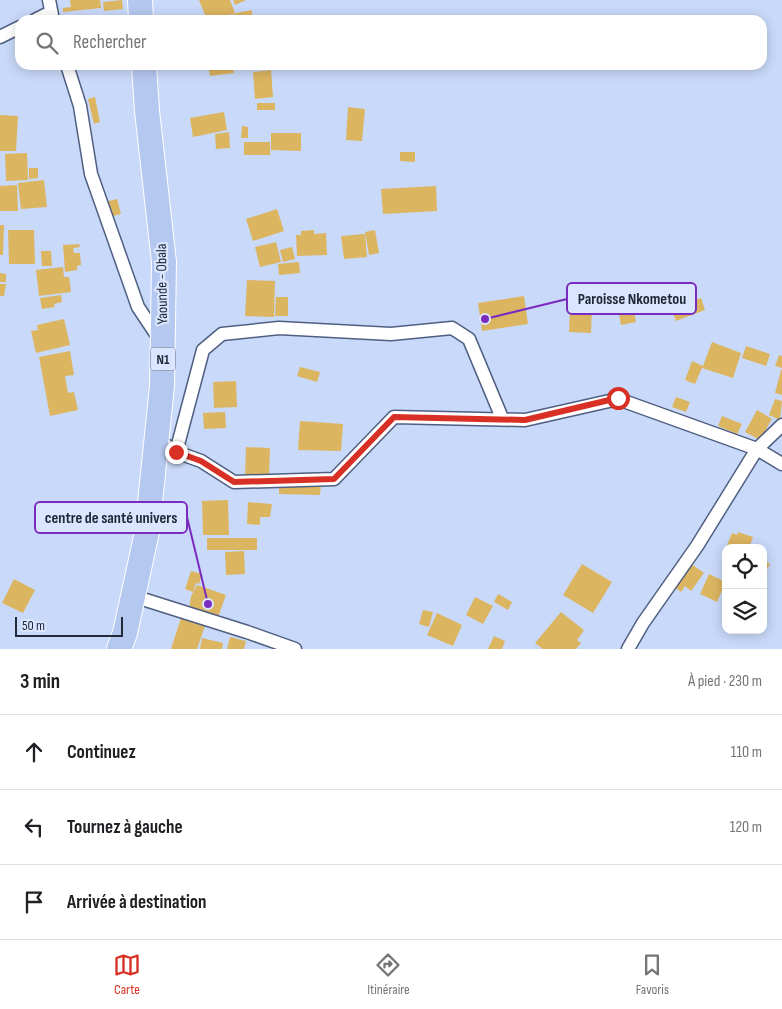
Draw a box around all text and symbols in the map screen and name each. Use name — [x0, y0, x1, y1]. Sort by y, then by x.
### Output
search box — [15, 15, 767, 70]
icon: search — [33, 29, 61, 57]
text: Rechercher — [73, 31, 147, 54]
street label: Yaounde - Obala — [152, 243, 172, 325]
callout: Paroisse Nkometou — [567, 283, 696, 314]
text: Paroisse Nkometou — [578, 290, 686, 309]
road number: N1 — [150, 348, 176, 370]
route start — [607, 387, 630, 410]
route end — [165, 441, 188, 464]
callout: centre de santé univers — [35, 502, 187, 533]
text: centre de santé univers — [45, 509, 177, 528]
map controls — [722, 544, 767, 634]
button: locate — [722, 544, 767, 589]
button: layers — [722, 589, 767, 634]
scale bar — [15, 614, 122, 637]
text: 50 m — [22, 617, 45, 634]
text: 3 min — [20, 669, 60, 694]
text: À pied · 230 m — [688, 672, 762, 691]
icon: ahead — [20, 738, 48, 766]
text: Continuez — [67, 741, 136, 764]
text: 110 m — [731, 743, 762, 762]
icon: left — [20, 813, 48, 841]
text: Tournez à gauche — [67, 816, 183, 839]
text: 120 m — [730, 818, 762, 837]
icon: arrive — [20, 888, 48, 916]
text: Arrivée à destination — [67, 891, 207, 914]
tab: Carte — [113, 951, 141, 998]
tab: Itinéraire — [367, 951, 410, 998]
tab: Favoris — [636, 951, 669, 998]

